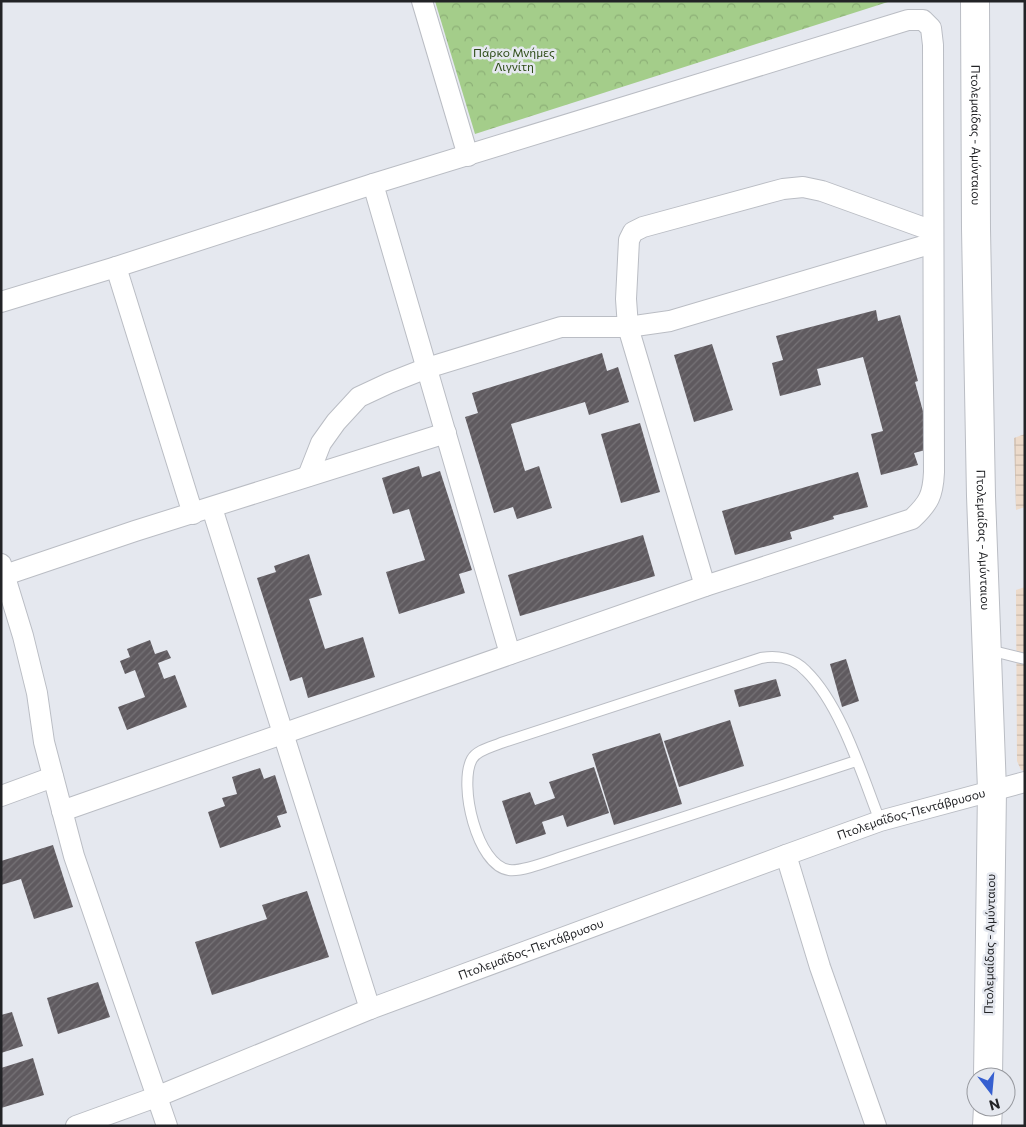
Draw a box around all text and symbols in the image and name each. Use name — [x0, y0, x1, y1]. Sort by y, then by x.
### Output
park label: Πάρκο Μνήμες Λιγνίτη — [473, 45, 555, 73]
street label: Πτολεμαίδας - Αμύνταιου — [969, 65, 984, 206]
street label: Πτολεμαίδας - Αμύνταιου — [975, 470, 993, 611]
street label: Πτολεμαΐδος-Πεντάβρυσου — [835, 785, 987, 842]
street label: Πτολεμαίδας - Αμύνταιου — [981, 873, 997, 1014]
street label: Πτολεμαΐδος-Πεντάβρυσου — [456, 915, 605, 982]
north arrow — [966, 1067, 1016, 1117]
text: N — [987, 1095, 1002, 1115]

